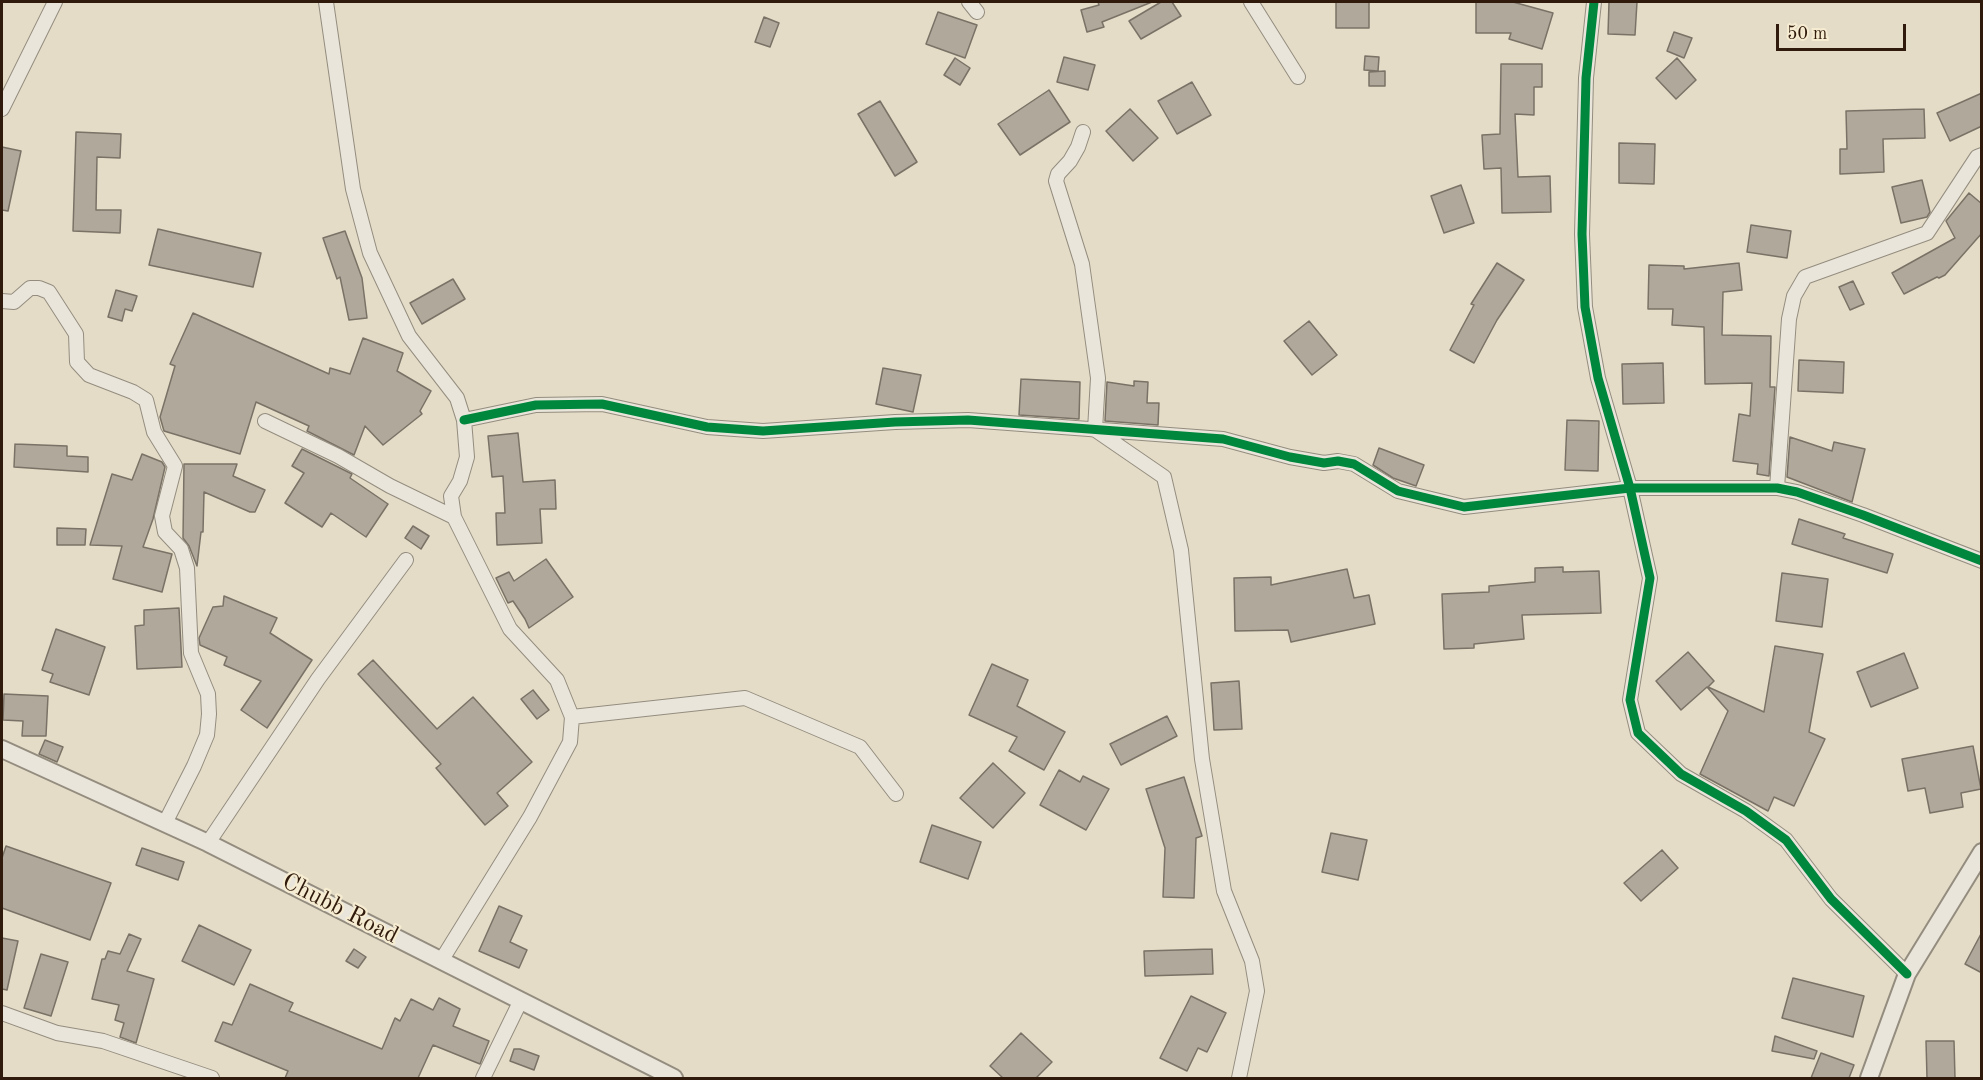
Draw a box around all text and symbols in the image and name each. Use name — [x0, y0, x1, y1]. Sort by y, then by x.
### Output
scale bar — [1779, 12, 1910, 50]
text: 50 m — [1787, 25, 1827, 43]
street label: Chubb Road — [277, 867, 403, 951]

